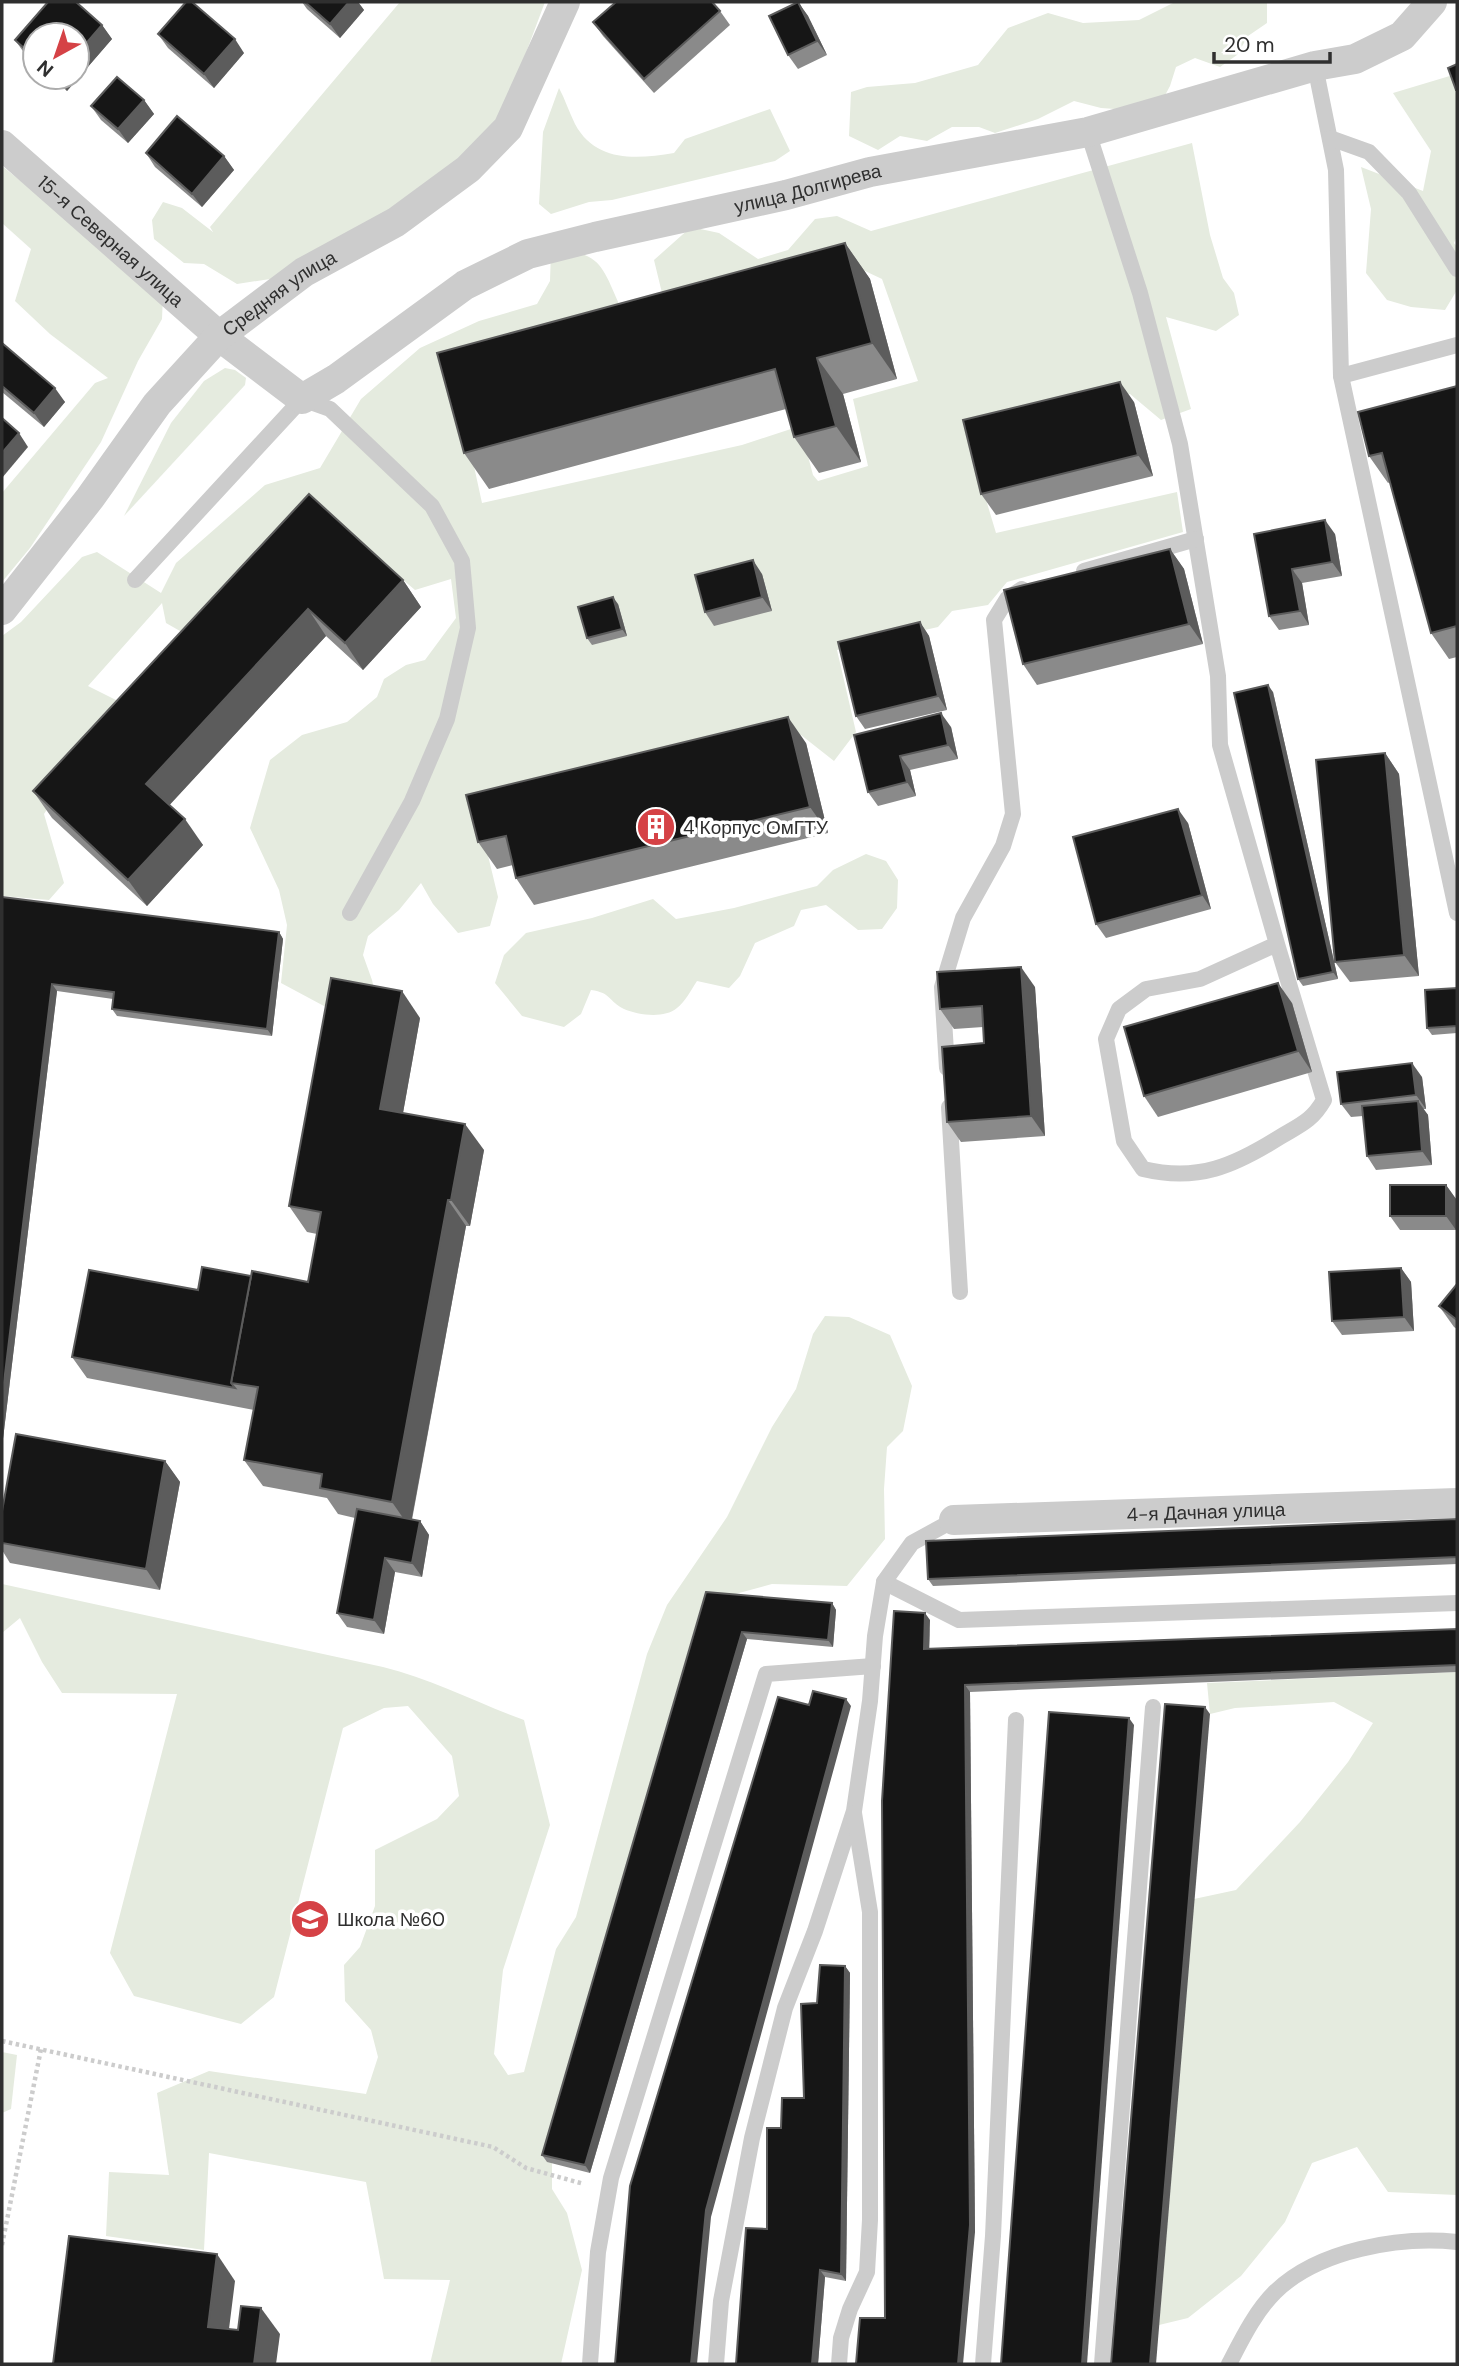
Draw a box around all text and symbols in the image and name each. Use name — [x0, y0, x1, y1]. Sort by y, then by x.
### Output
north arrow — [21, 21, 91, 91]
scale bar — [1214, 21, 1330, 65]
text: 20 m — [1224, 31, 1275, 59]
text: N — [32, 55, 59, 83]
street label: улица Долгирева — [732, 158, 884, 219]
street label: 15-я Северная улица — [32, 170, 190, 312]
street label: Средняя улица — [217, 244, 341, 342]
building icon: 4 Корпус ОмГТУ — [635, 806, 677, 848]
place label: 4 Корпус ОмГТУ — [683, 815, 829, 840]
street label: 4-я Дачная улица — [1126, 1496, 1286, 1527]
school or university icon: Школа №60 — [289, 1898, 331, 1940]
place label: Школа №60 — [337, 1907, 445, 1932]

